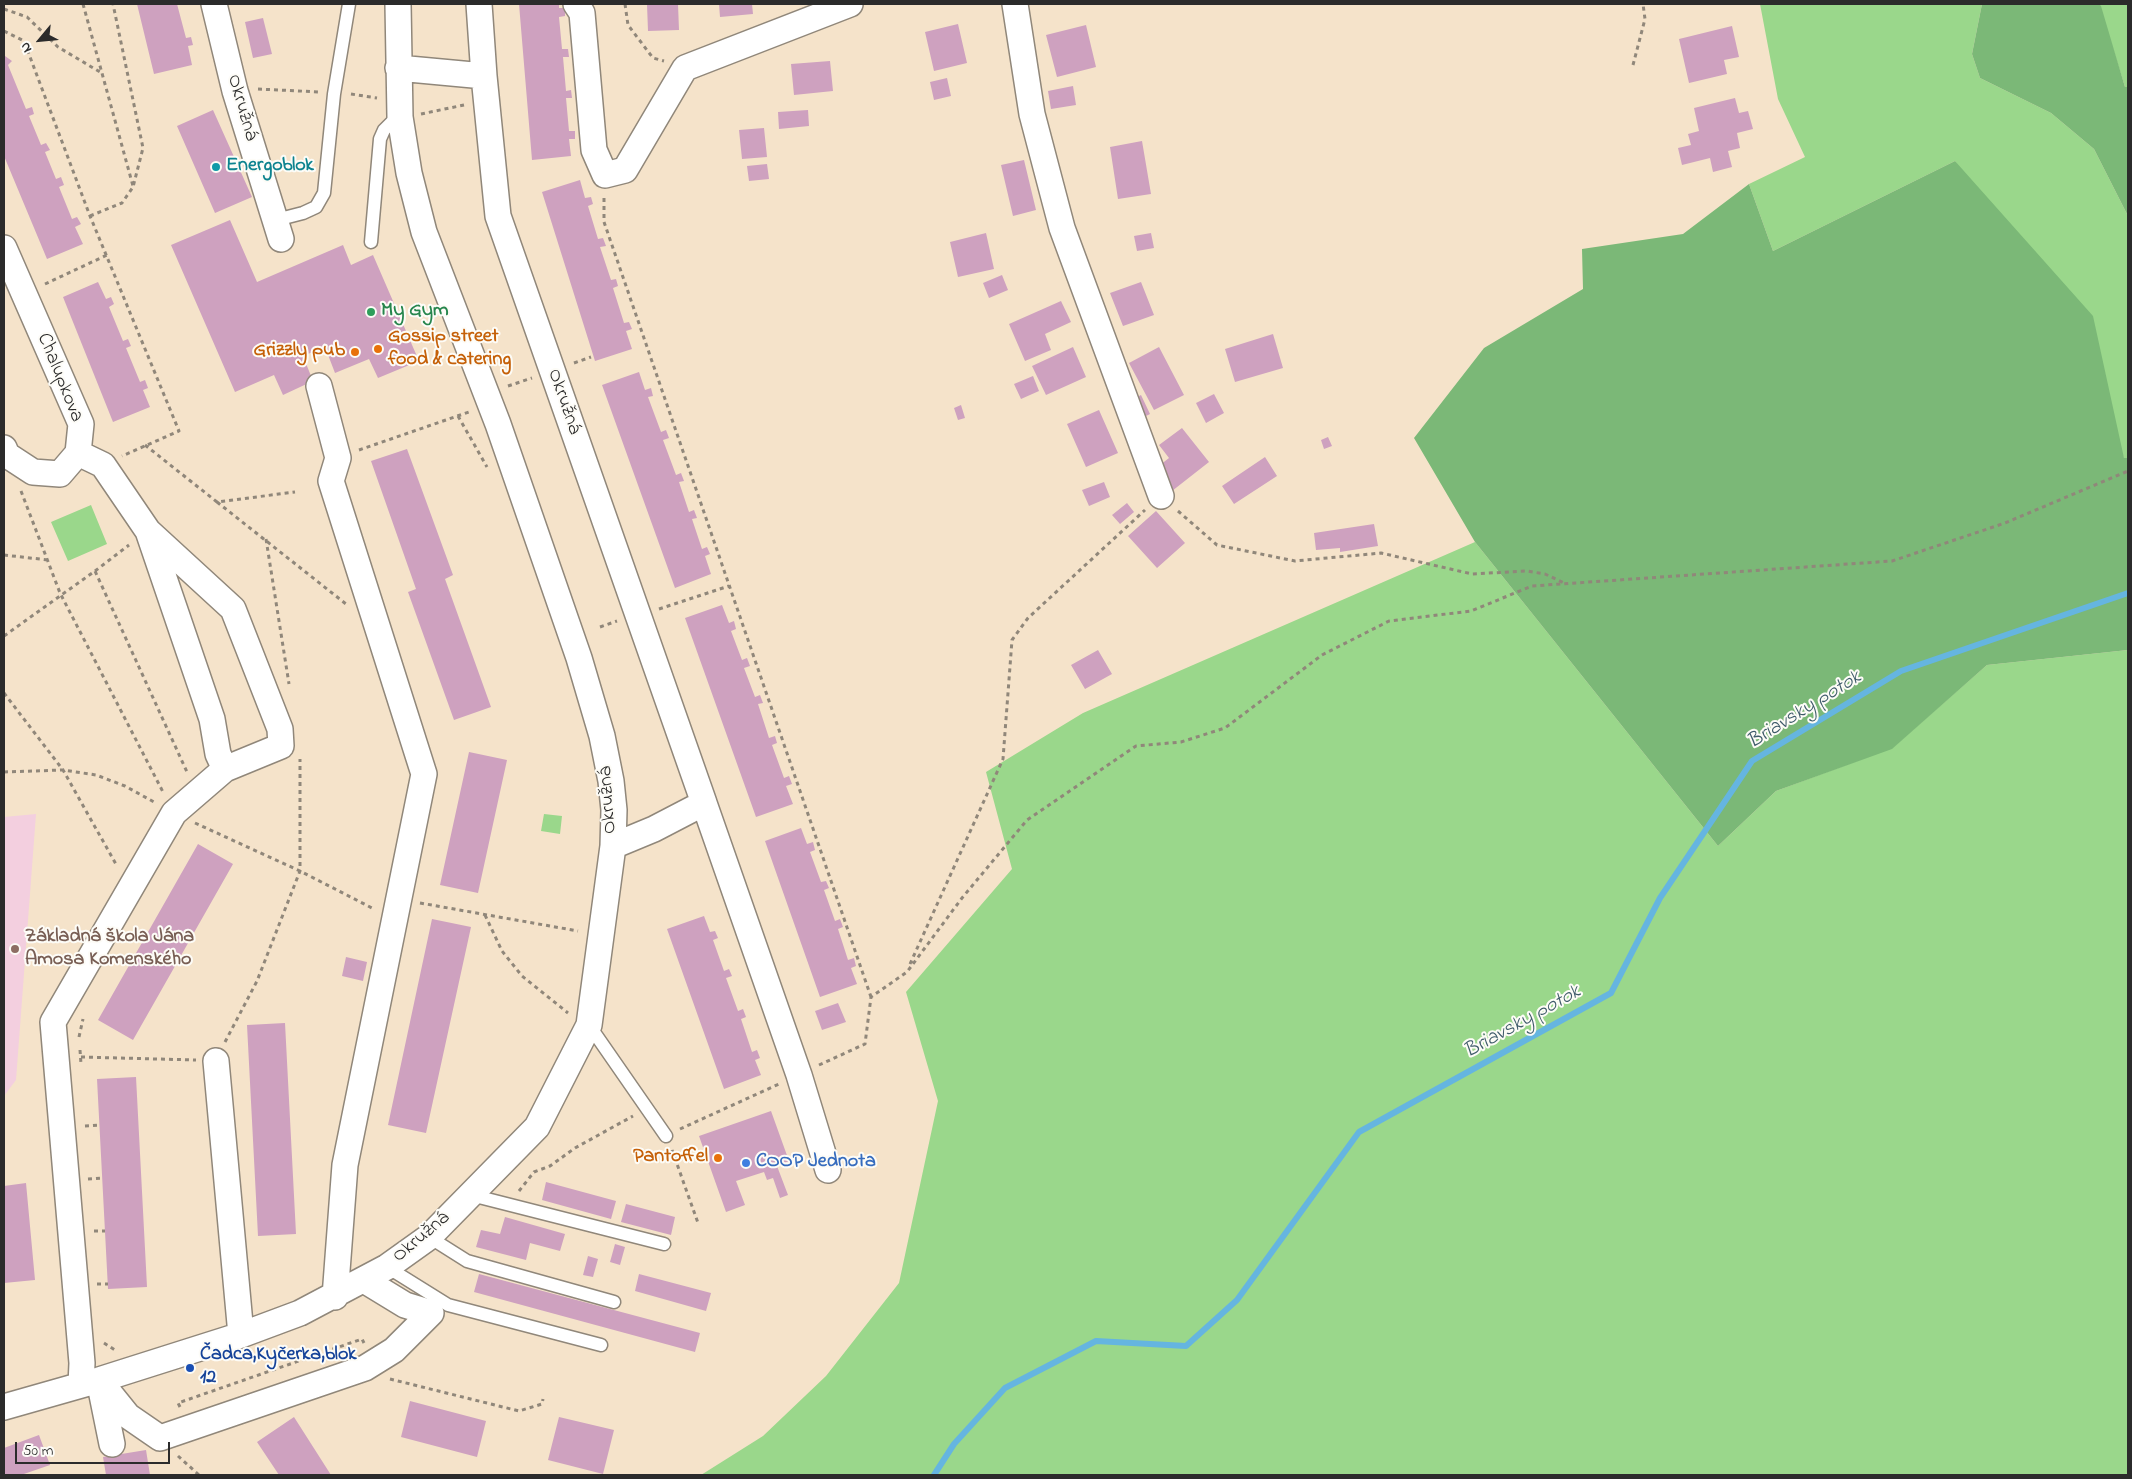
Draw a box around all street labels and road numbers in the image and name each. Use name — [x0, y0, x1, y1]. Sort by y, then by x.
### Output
street label: Okružná — [220, 72, 262, 144]
street label: Chalupkova — [30, 330, 88, 426]
street label: Okružná — [541, 366, 585, 438]
street label: Okružná — [595, 765, 623, 835]
street label: Okružná — [388, 1207, 456, 1269]

